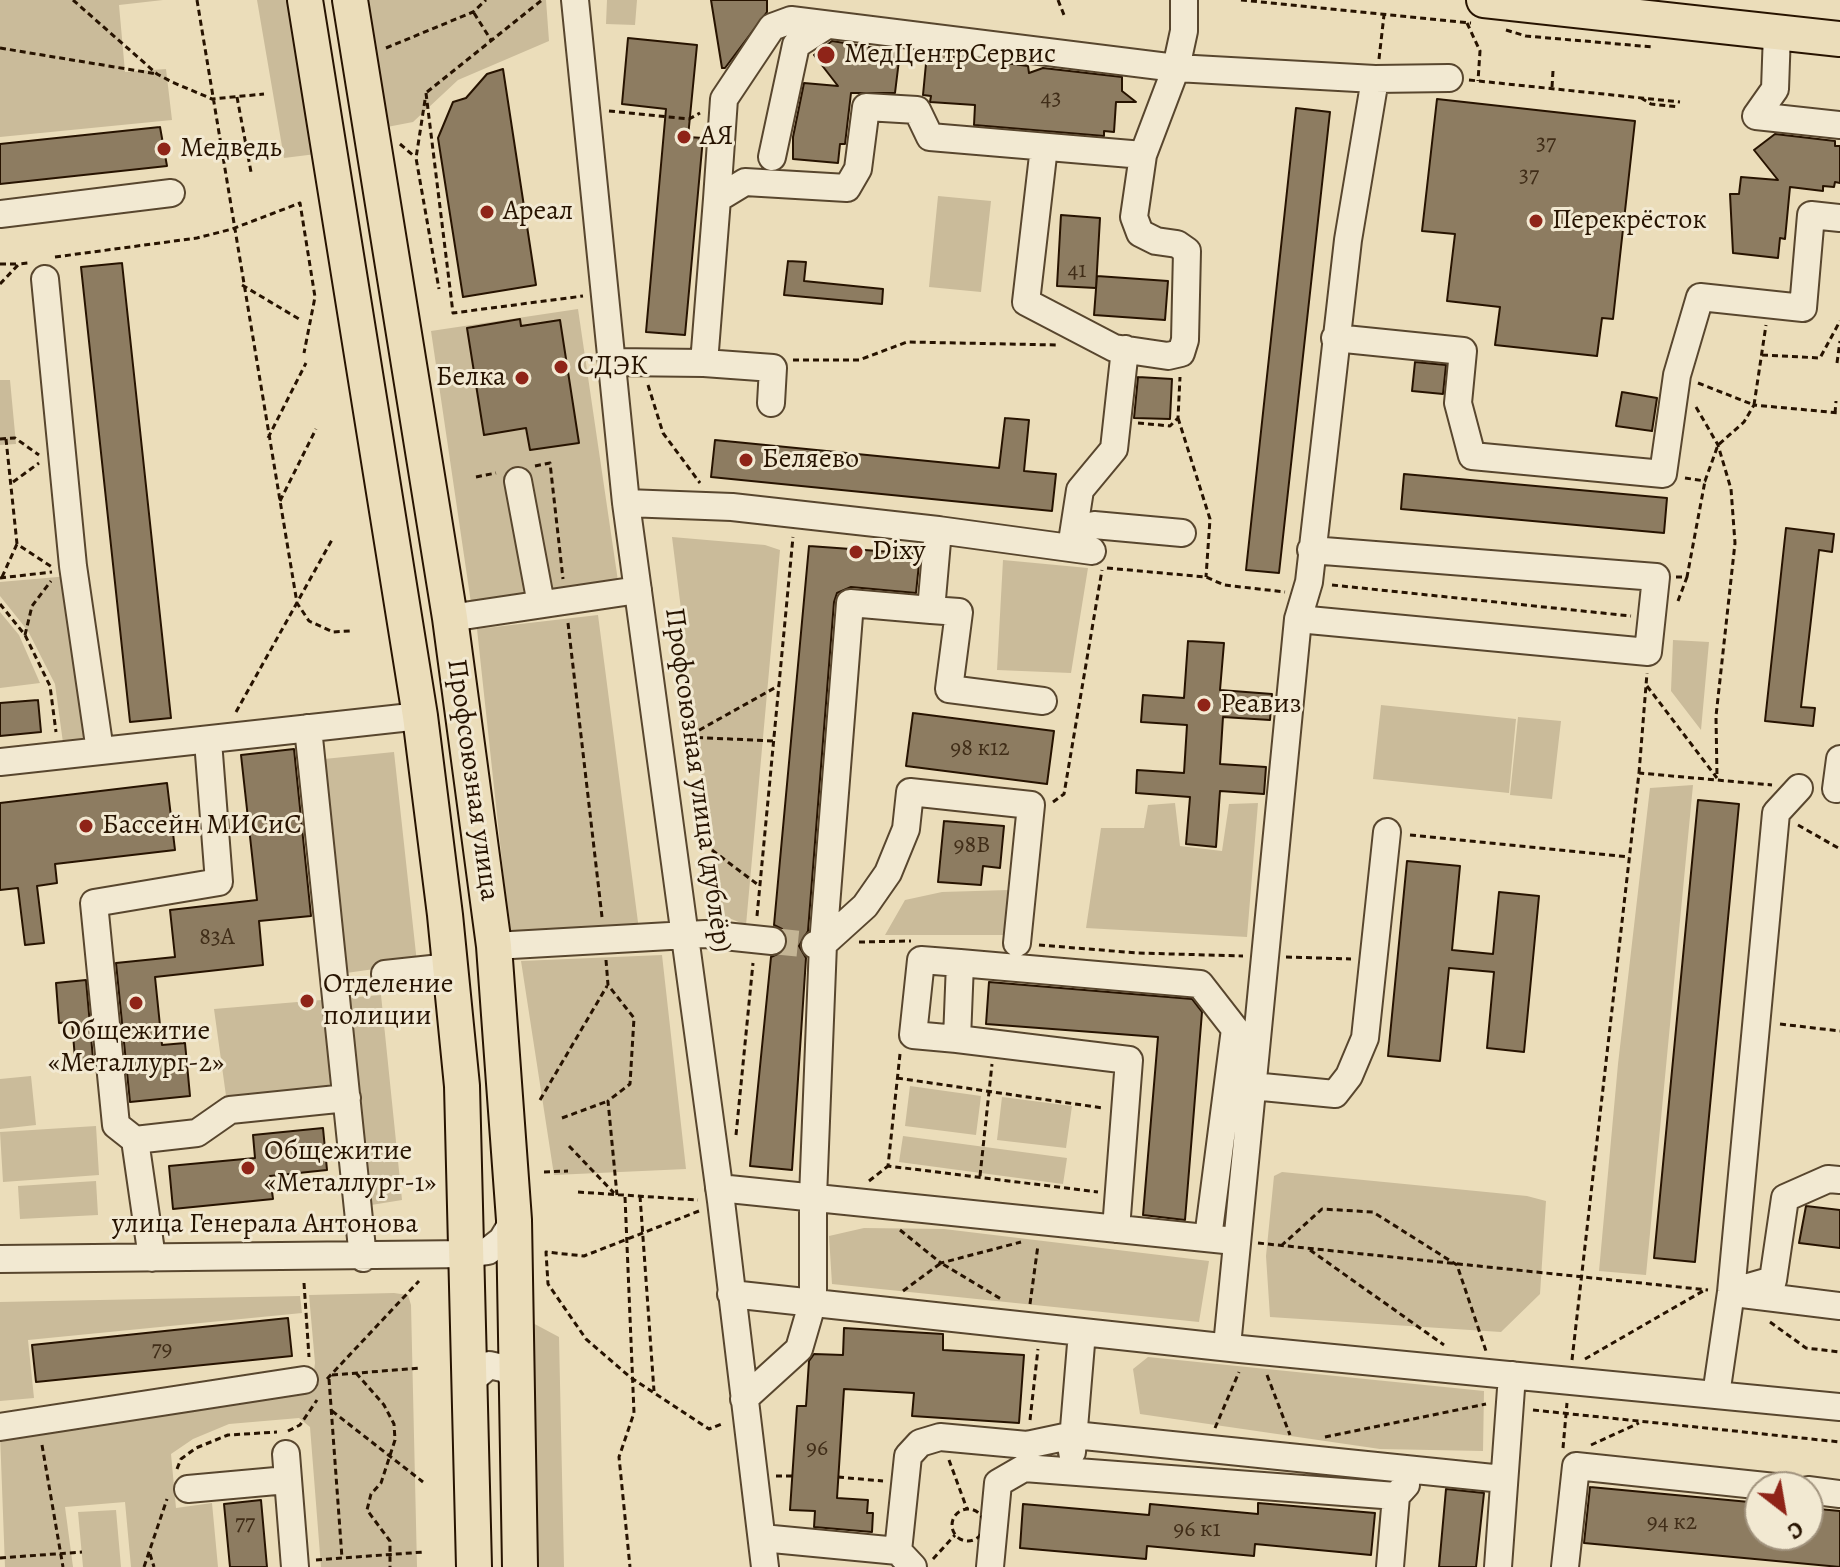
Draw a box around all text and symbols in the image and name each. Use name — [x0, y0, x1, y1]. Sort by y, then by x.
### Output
place label: МедЦентрСервис — [844, 38, 1056, 72]
marker: МедЦентрСервис — [815, 44, 837, 66]
house number: 43 — [1041, 85, 1061, 113]
place label: АЯ — [700, 120, 734, 154]
marker: АЯ — [675, 128, 693, 146]
house number: 37 — [1536, 130, 1556, 158]
place label: Медведь — [180, 132, 282, 166]
marker: Медведь — [155, 140, 173, 158]
house number: 37 — [1519, 162, 1539, 190]
place label: Ареал — [503, 195, 573, 229]
marker: Ареал — [478, 203, 496, 221]
place label: Перекрёсток — [1552, 204, 1707, 238]
marker: Перекрёсток — [1527, 212, 1545, 230]
house number: 41 — [1067, 257, 1087, 285]
place label: СДЭК — [577, 350, 648, 384]
marker: СДЭК — [552, 358, 570, 376]
place label: Белка — [436, 361, 506, 395]
marker: Белка — [513, 369, 531, 387]
place label: Беляево — [762, 443, 859, 477]
marker: Беляево — [737, 451, 755, 469]
place label: Dixy — [872, 535, 925, 569]
marker: Dixy — [847, 543, 865, 561]
street label: Профсоюзная улица (дублёр) — [656, 606, 738, 954]
street label: Профсоюзная улица — [438, 657, 506, 903]
place label: Реавиз — [1220, 688, 1302, 722]
marker: Реавиз — [1195, 696, 1213, 714]
house number: 98 к12 — [950, 735, 1010, 763]
place label: Бассейн МИСиС — [102, 809, 302, 843]
marker: Бассейн МИСиС — [77, 817, 95, 835]
house number: 98В — [954, 832, 990, 860]
house number: 83А — [199, 924, 235, 952]
place label: Отделение полиции — [323, 968, 453, 1034]
marker: Отделение полиции — [298, 992, 316, 1010]
marker: Общежитие «Металлург-2» — [127, 994, 145, 1012]
place label: Общежитие «Металлург-2» — [48, 1015, 224, 1081]
place label: Общежитие «Металлург-1» — [264, 1135, 436, 1201]
marker: Общежитие «Металлург-1» — [239, 1159, 257, 1177]
street label: улица Генерала Антонова — [112, 1208, 418, 1242]
house number: 79 — [152, 1336, 172, 1364]
house number: 96 — [806, 1435, 828, 1463]
north arrow — [1744, 1471, 1824, 1551]
house number: 94 к2 — [1647, 1509, 1697, 1537]
house number: 77 — [235, 1510, 255, 1538]
text: С — [1782, 1514, 1809, 1546]
house number: 96 к1 — [1173, 1516, 1221, 1544]

